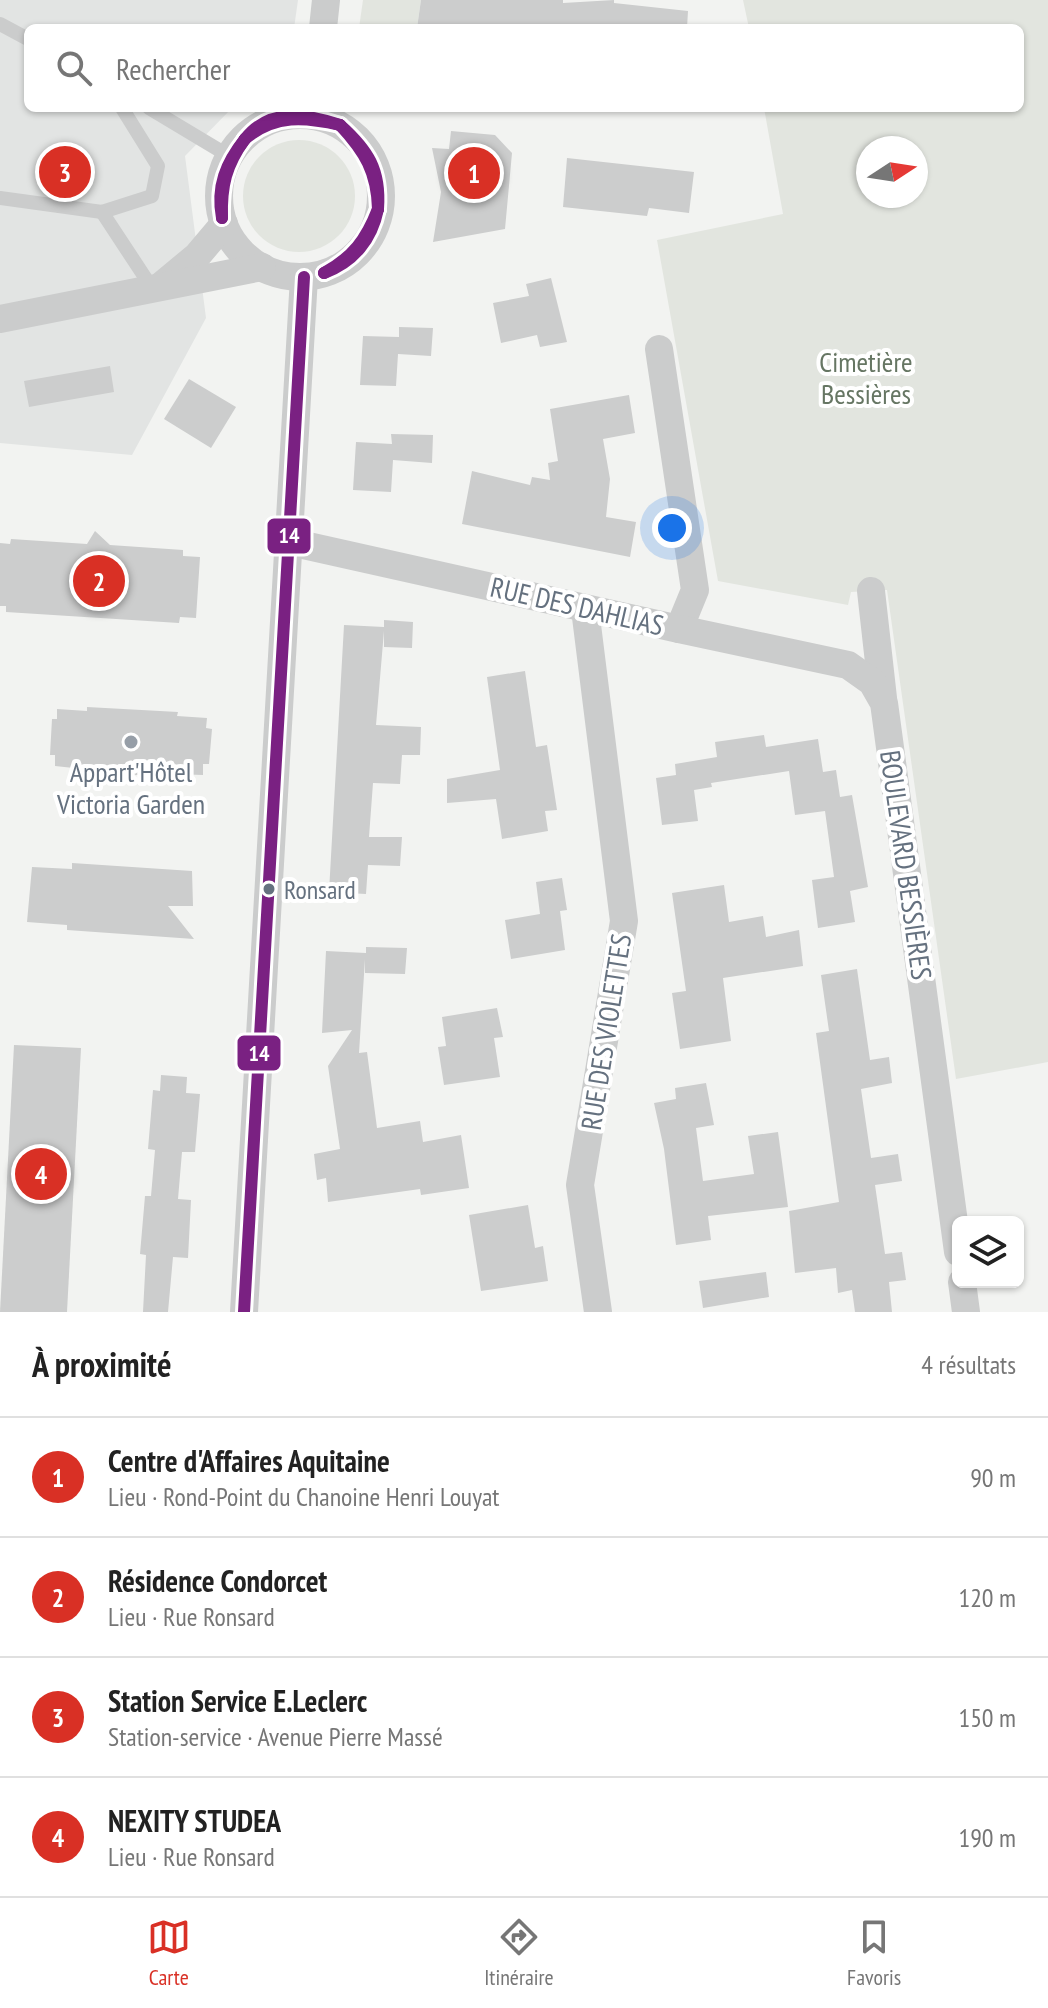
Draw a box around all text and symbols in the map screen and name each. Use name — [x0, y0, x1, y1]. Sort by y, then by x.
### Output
search box — [24, 24, 1024, 112]
icon: search — [52, 46, 96, 90]
text: Rechercher — [116, 49, 230, 88]
north arrow — [856, 136, 928, 208]
pin: 3 — [39, 142, 91, 202]
pin: 1 — [448, 143, 500, 203]
park label: Cimetière Bessières — [819, 343, 913, 412]
your location — [652, 508, 692, 548]
line badge: 14 — [266, 517, 312, 555]
text: 14 — [278, 521, 300, 549]
pin: 2 — [73, 551, 125, 611]
street label: RUE DES DAHLIAS — [487, 568, 667, 643]
marker: Appart'Hôtel Victoria Garden — [122, 733, 140, 751]
street label: BOULEVARD BESSIÈRES — [872, 748, 941, 982]
place label: Appart'Hôtel Victoria Garden — [56, 753, 205, 822]
place label: Ronsard — [284, 873, 356, 906]
marker: Ronsard — [261, 881, 277, 897]
street label: RUE DES VIOLETTES — [572, 931, 639, 1133]
line badge: 14 — [236, 1034, 282, 1072]
text: 14 — [248, 1039, 270, 1067]
pin: 4 — [15, 1144, 67, 1204]
map controls — [952, 1216, 1024, 1288]
button: layers — [952, 1216, 1024, 1288]
text: À proximité — [32, 1342, 172, 1386]
text: 4 résultats — [921, 1348, 1016, 1381]
text: Centre d'Affaires Aquitaine — [108, 1441, 390, 1480]
text: 1 — [52, 1461, 64, 1494]
text: 90 m — [970, 1461, 1016, 1494]
text: Lieu · Rond-Point du Chanoine Henri Louyat — [108, 1480, 499, 1513]
text: Résidence Condorcet — [108, 1561, 327, 1600]
text: 2 — [52, 1581, 64, 1614]
text: 120 m — [958, 1581, 1016, 1614]
text: Lieu · Rue Ronsard — [108, 1600, 275, 1633]
text: Station Service E.Leclerc — [108, 1681, 367, 1720]
text: 3 — [52, 1701, 64, 1734]
text: 150 m — [958, 1701, 1016, 1734]
text: Station-service · Avenue Pierre Massé — [108, 1720, 443, 1753]
text: NEXITY STUDEA — [108, 1801, 281, 1840]
text: 4 — [52, 1821, 64, 1854]
text: 190 m — [958, 1821, 1016, 1854]
text: Lieu · Rue Ronsard — [108, 1840, 275, 1873]
tab: Carte — [147, 1915, 191, 1991]
tab: Itinéraire — [484, 1915, 554, 1991]
tab: Favoris — [847, 1915, 901, 1991]

